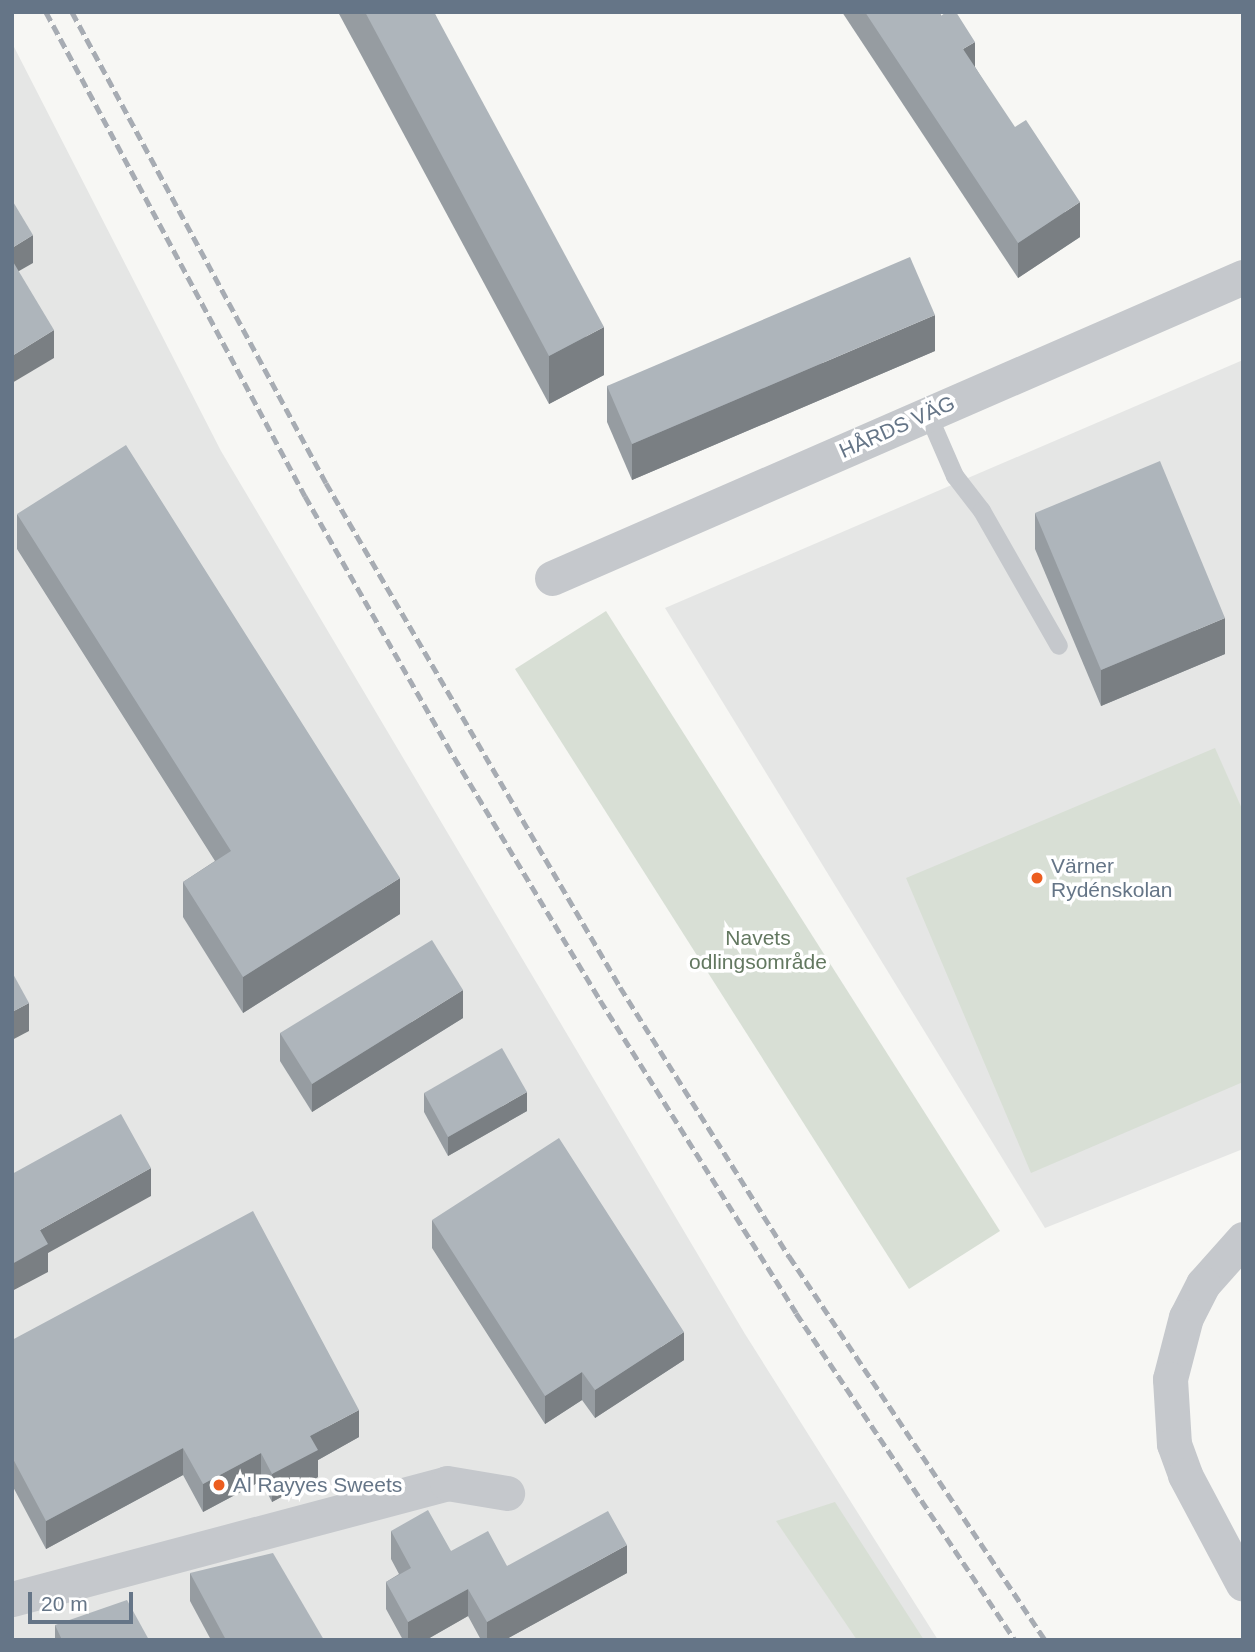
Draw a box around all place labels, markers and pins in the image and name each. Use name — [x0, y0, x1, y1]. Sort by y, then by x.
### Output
place label: Värner Rydénskolan — [1051, 853, 1172, 903]
marker: Värner Rydénskolan — [1029, 870, 1045, 886]
place label: Al Rayyes Sweets — [233, 1472, 402, 1498]
marker: Al Rayyes Sweets — [211, 1477, 227, 1493]

